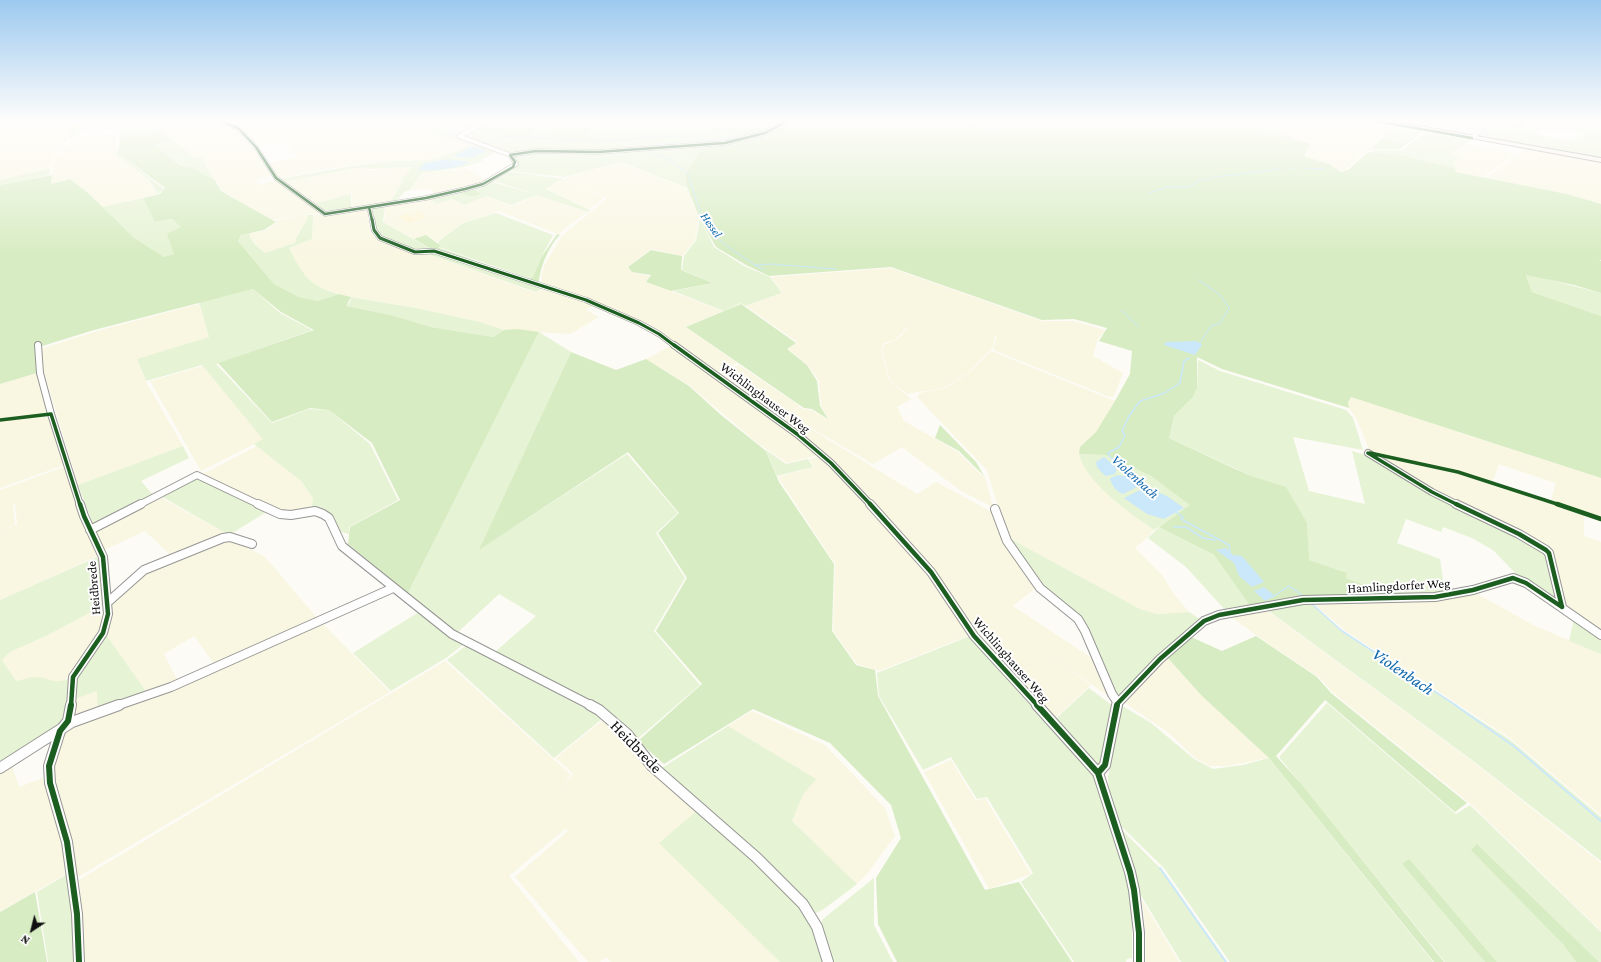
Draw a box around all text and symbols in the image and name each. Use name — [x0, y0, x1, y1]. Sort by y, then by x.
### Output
water label: Hessel — [697, 210, 725, 240]
street label: Wichlinghauser Weg — [717, 359, 813, 437]
water label: Violenbach — [1108, 451, 1162, 503]
street label: Heidbrede — [84, 561, 104, 615]
street label: Hamlingdorfer Weg — [1347, 576, 1451, 596]
street label: Wichlinghauser Weg — [969, 614, 1053, 706]
water label: Violenbach — [1368, 644, 1438, 700]
street label: Heidbrede — [606, 717, 666, 777]
north arrow — [12, 910, 52, 950]
text: N — [19, 933, 32, 947]

